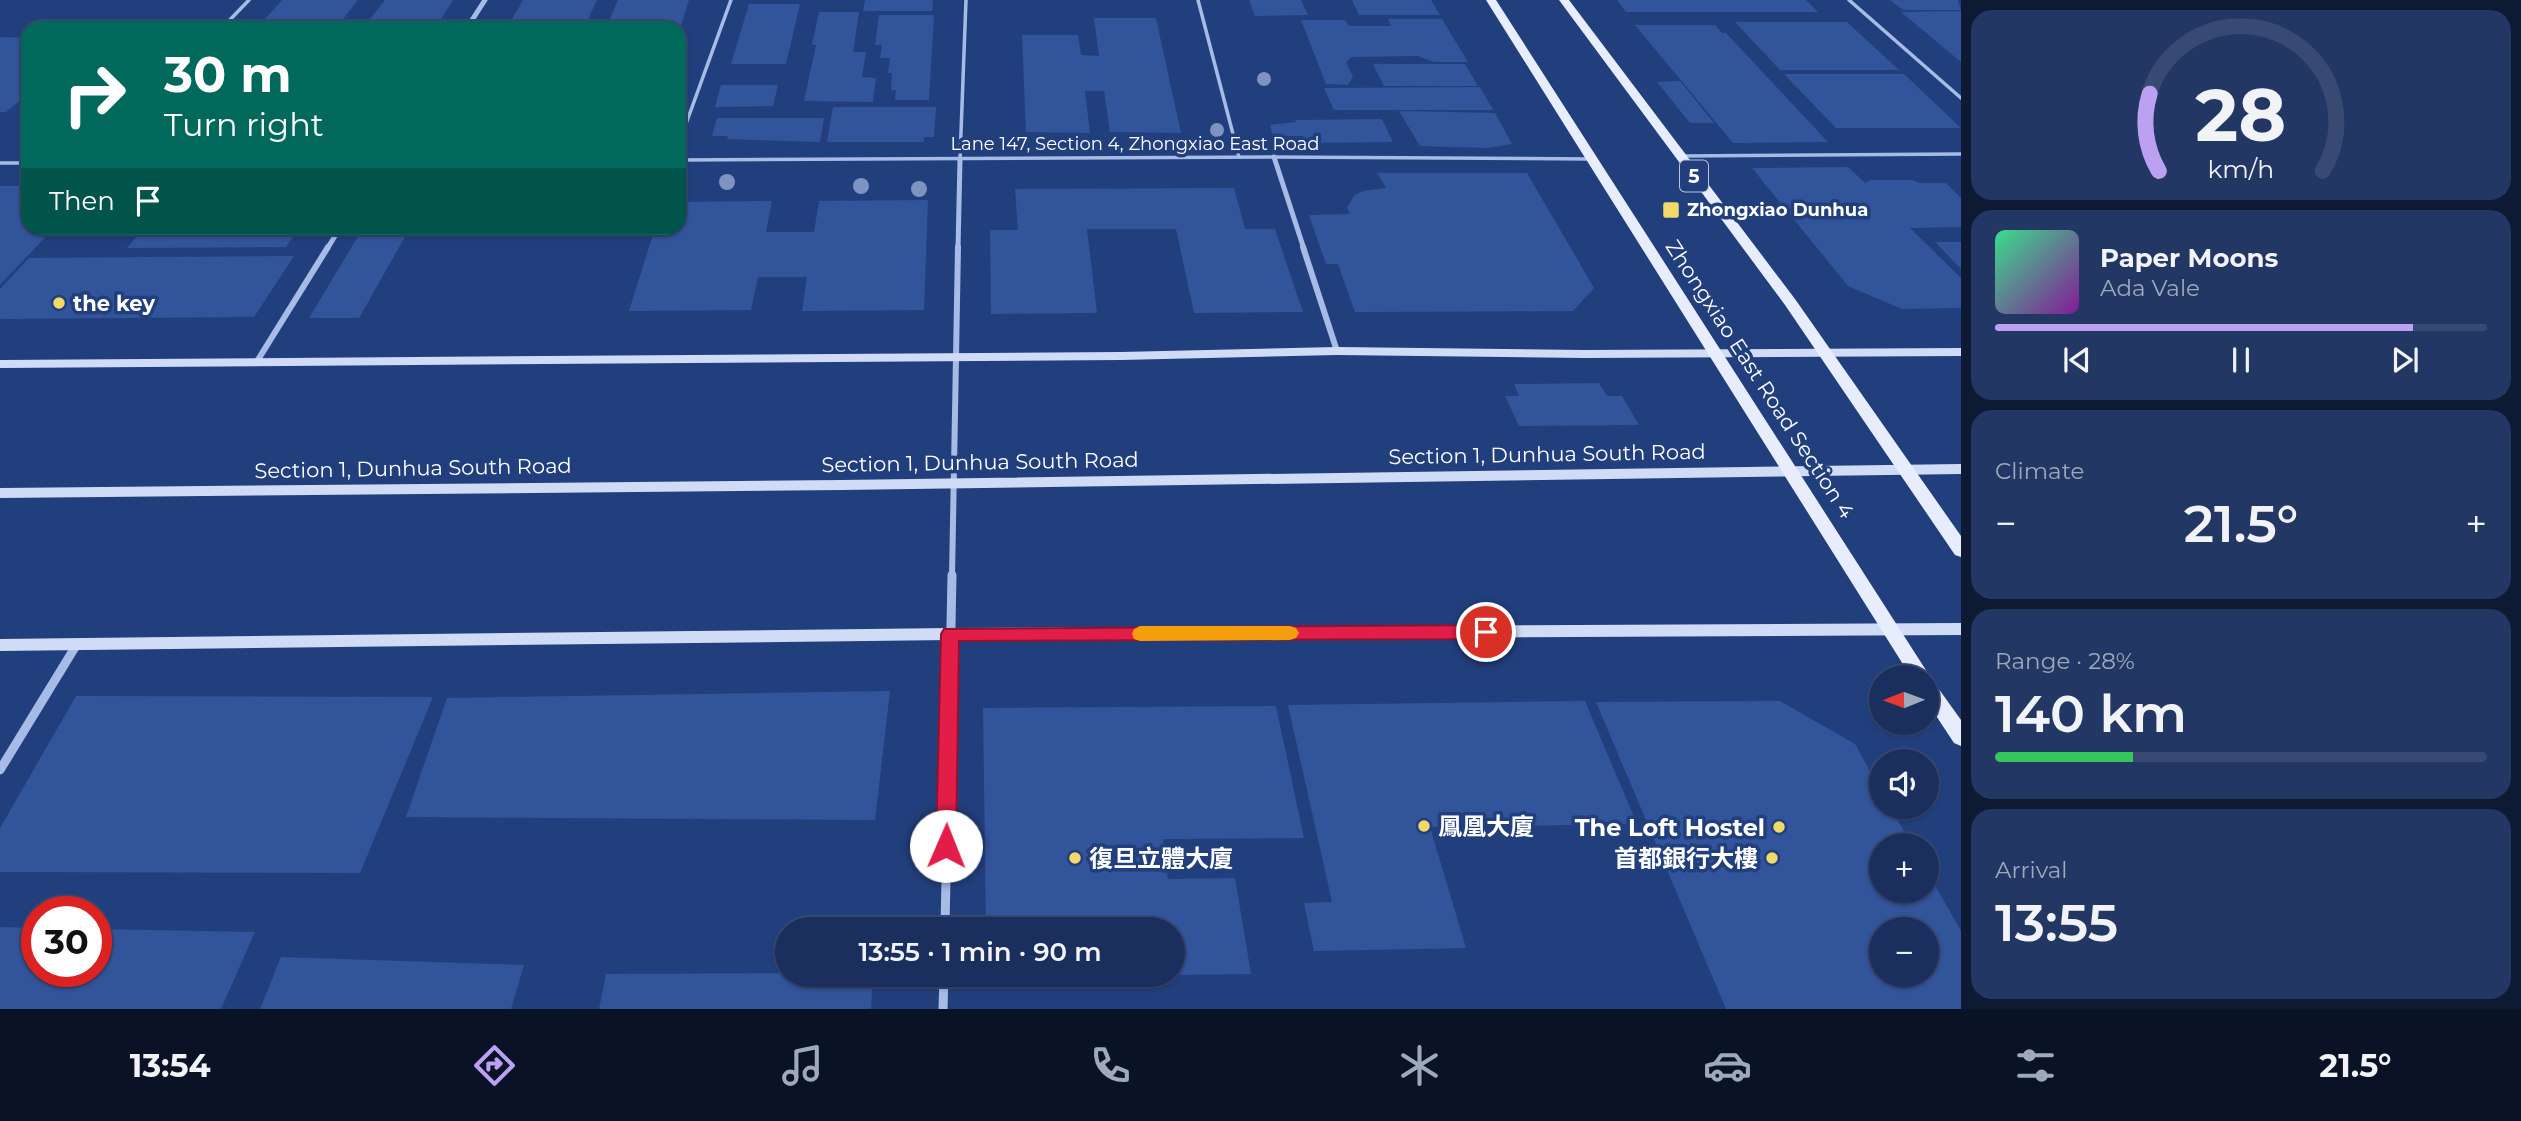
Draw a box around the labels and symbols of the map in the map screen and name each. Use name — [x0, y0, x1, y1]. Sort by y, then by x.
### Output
street label: Lane 147, Section 4, Zhongxiao East Road — [950, 133, 1320, 155]
road number: 5 — [1680, 160, 1708, 192]
place label: Zhongxiao Dunhua — [1687, 199, 1868, 221]
marker: Zhongxiao Dunhua — [1661, 200, 1681, 220]
street label: Zhongxiao East Road Section 4 — [1660, 235, 1860, 523]
place label: the key — [73, 291, 155, 316]
marker: the key — [51, 295, 67, 311]
street label: Section 1, Dunhua South Road — [1388, 439, 1706, 469]
street label: Section 1, Dunhua South Road — [821, 447, 1139, 477]
street label: Section 1, Dunhua South Road — [254, 453, 572, 483]
pin — [1456, 602, 1516, 662]
north arrow — [1869, 665, 1939, 735]
position arrow — [909, 809, 983, 883]
place label: 鳳凰大廈 — [1438, 812, 1534, 841]
place label: The Loft Hostel — [1575, 813, 1765, 842]
marker: 鳳凰大廈 — [1416, 818, 1432, 834]
marker: The Loft Hostel — [1771, 819, 1787, 835]
place label: 復旦立體大廈 — [1089, 844, 1233, 873]
place label: 首都銀行大樓 — [1614, 844, 1758, 873]
marker: 復旦立體大廈 — [1067, 850, 1083, 866]
marker: 首都銀行大樓 — [1764, 850, 1780, 866]
speed limit sign: 30 — [21, 896, 112, 987]

